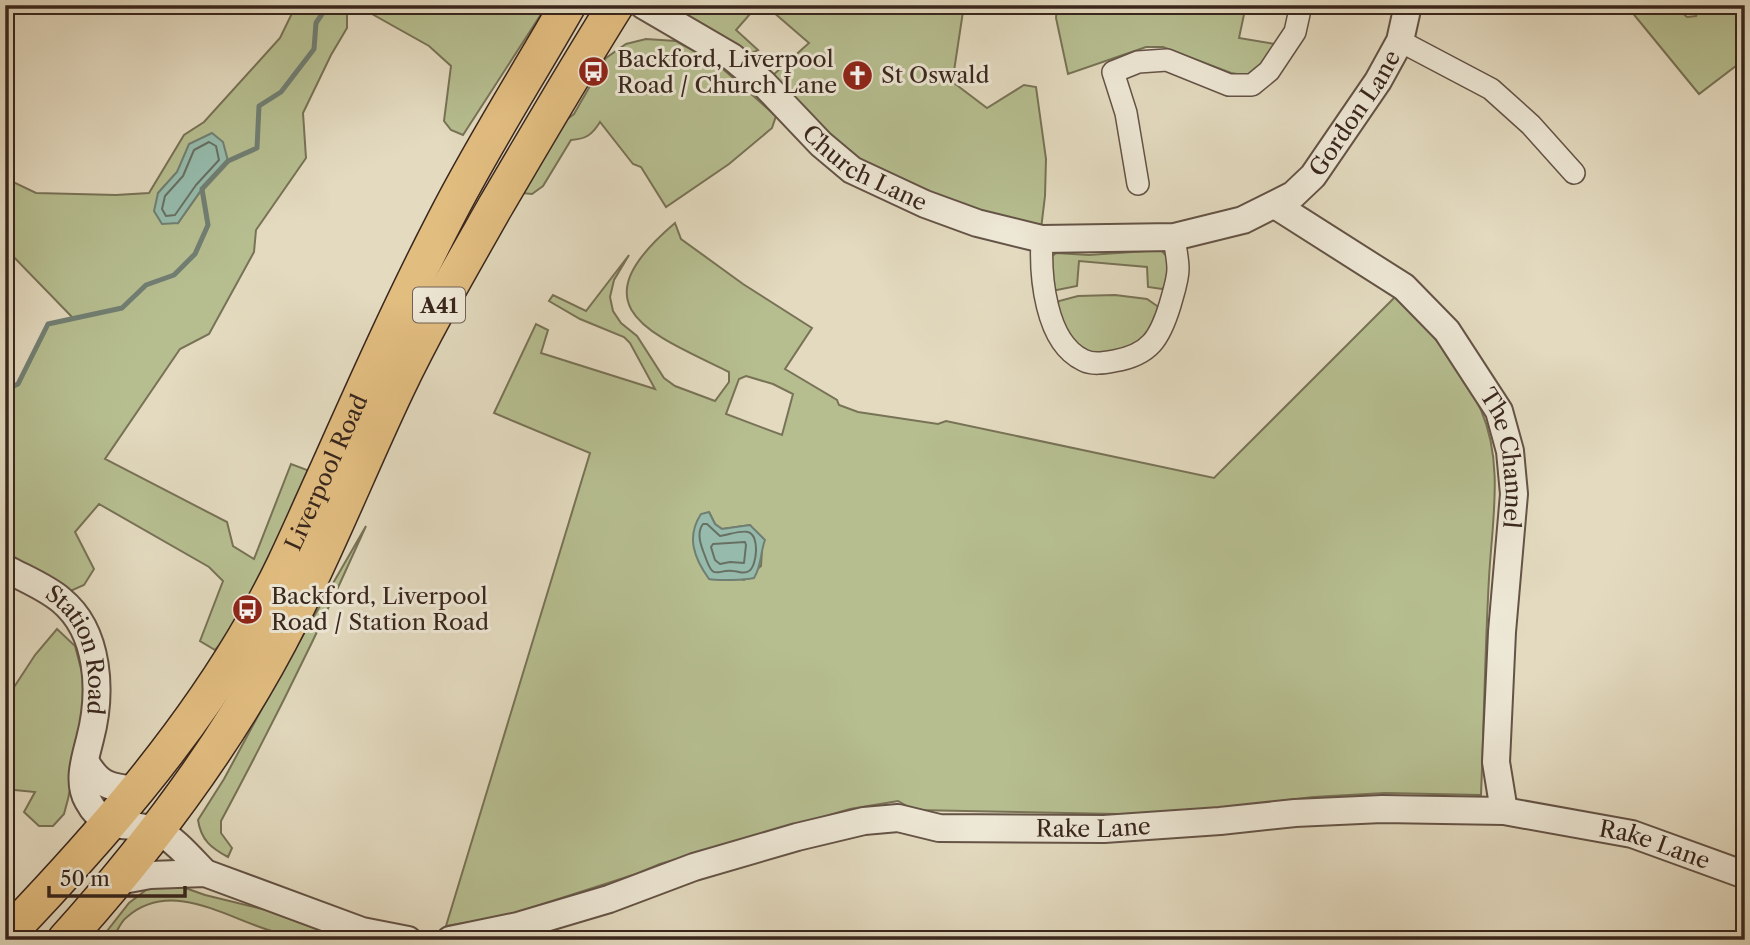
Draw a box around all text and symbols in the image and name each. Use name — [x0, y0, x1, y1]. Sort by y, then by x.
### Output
place label: Backford, Liverpool Road / Church Lane — [617, 45, 837, 99]
street label: Gordon Lane — [1303, 45, 1406, 182]
bus stop icon: Backford, Liverpool Road / Church Lane — [577, 55, 611, 89]
church icon: St Oswald — [841, 58, 875, 92]
place label: St Oswald — [881, 61, 989, 89]
street label: Church Lane — [796, 119, 932, 217]
road number: A41 — [413, 288, 465, 322]
street label: The Channel — [1474, 383, 1528, 530]
street label: Liverpool Road — [279, 390, 374, 555]
street label: Station Road — [40, 579, 111, 716]
place label: Backford, Liverpool Road / Station Road — [271, 582, 489, 636]
bus stop icon: Backford, Liverpool Road / Station Road — [231, 592, 265, 626]
street label: Rake Lane — [1036, 812, 1152, 843]
street label: Rake Lane — [1597, 814, 1714, 875]
scale bar — [49, 854, 186, 898]
text: 50 m — [60, 866, 110, 891]

